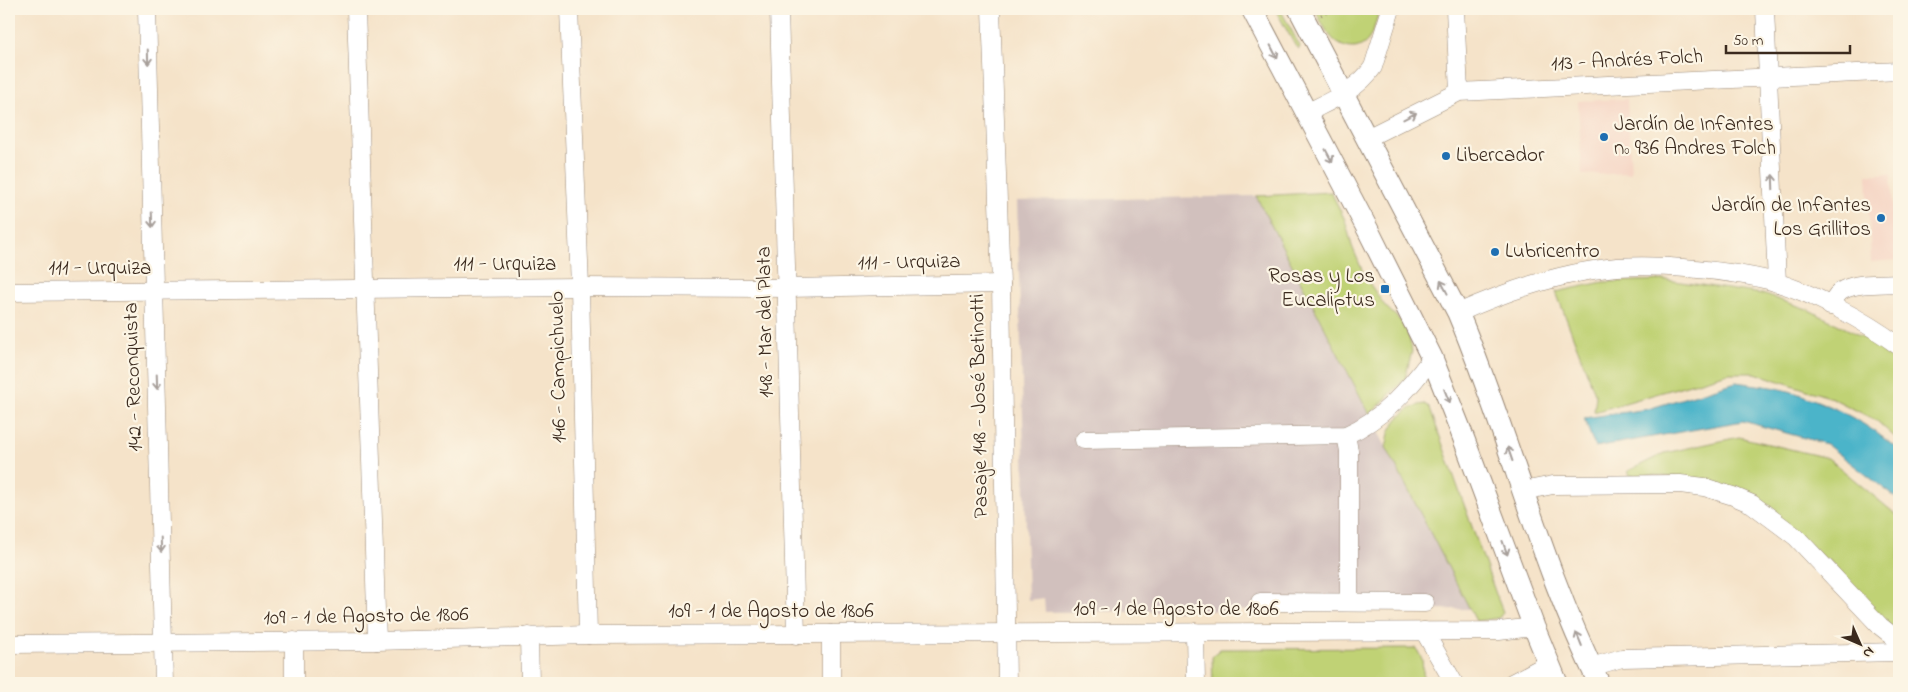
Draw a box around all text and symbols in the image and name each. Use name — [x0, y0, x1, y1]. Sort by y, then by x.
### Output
scale bar — [1726, 22, 1849, 54]
text: 50 m — [1733, 30, 1764, 52]
street label: 113 - Andrés Folch — [1550, 42, 1704, 80]
one-way arrow — [1270, 44, 1279, 59]
one-way arrow — [143, 49, 153, 65]
place label: Jardín de Infantes nº 936 Andres Folch — [1614, 110, 1776, 164]
one-way arrow — [1403, 111, 1418, 121]
marker: Jardín de Infantes nº 936 Andres Folch — [1598, 131, 1610, 143]
place label: Libercador — [1456, 141, 1545, 171]
one-way arrow — [1324, 149, 1334, 164]
marker: Libercador — [1440, 150, 1452, 162]
one-way arrow — [1768, 175, 1778, 191]
place label: Jardín de Infantes Los Grillitos — [1711, 191, 1871, 245]
one-way arrow — [148, 212, 157, 228]
marker: Jardín de Infantes Los Grillitos — [1875, 212, 1887, 224]
place label: Lubricentro — [1505, 237, 1600, 267]
street label: 148 - Mar del Plata — [750, 246, 782, 398]
marker: Lubricentro — [1489, 246, 1501, 258]
street label: 111 - Urquiza — [857, 247, 961, 279]
street label: 111 - Urquiza — [454, 250, 556, 280]
street label: 111 - Urquiza — [49, 254, 151, 284]
place label: Rosas y Los Eucaliptus — [1268, 262, 1375, 316]
one-way arrow — [1439, 279, 1449, 294]
marker: Rosas y Los Eucaliptus — [1379, 283, 1391, 295]
street label: 146 - Campichuelo — [543, 290, 575, 443]
street label: Pasaje 148 - José Betinotti — [963, 293, 997, 519]
street label: 142 - Reconquista — [116, 302, 152, 452]
one-way arrow — [152, 374, 162, 390]
one-way arrow — [1443, 388, 1452, 403]
one-way arrow — [1505, 446, 1514, 462]
one-way arrow — [156, 536, 166, 553]
one-way arrow — [1501, 540, 1510, 555]
street label: 109 - 1 de Agosto de 1806 — [1073, 595, 1279, 627]
street label: 109 - 1 de Agosto de 1806 — [668, 597, 874, 629]
street label: 109 - 1 de Agosto de 1806 — [263, 600, 469, 636]
north arrow — [1836, 620, 1886, 670]
one-way arrow — [1574, 632, 1583, 647]
text: N — [1857, 641, 1879, 663]

